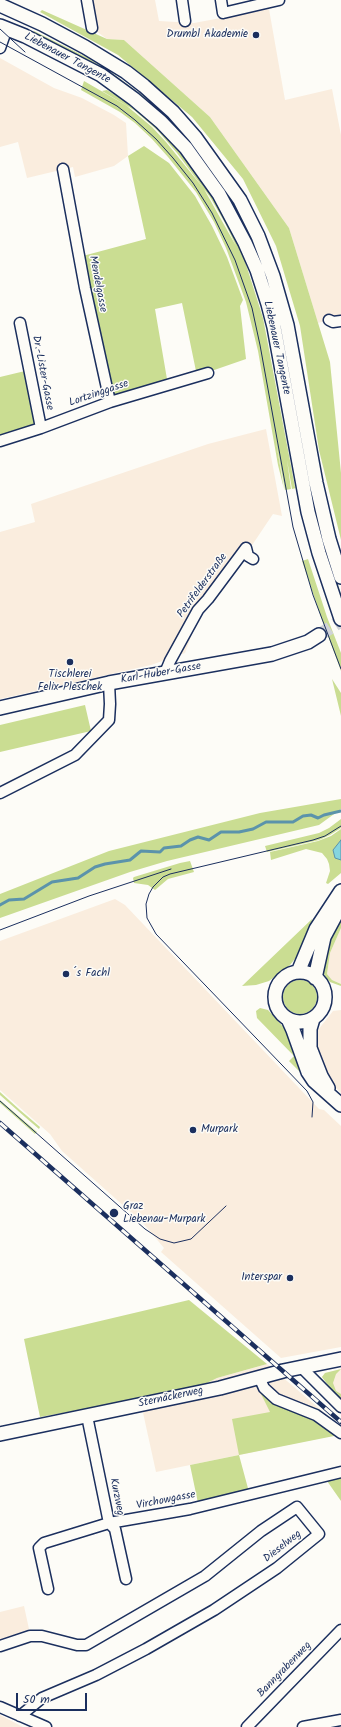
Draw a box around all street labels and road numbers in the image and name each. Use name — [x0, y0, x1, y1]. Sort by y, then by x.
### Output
street label: Liebenauer Tangente — [22, 31, 112, 87]
street label: Mendelgasse — [85, 255, 109, 313]
street label: Liebenauer Tangente — [260, 300, 292, 396]
street label: Dr.-Lister-Gasse — [28, 335, 56, 411]
street label: Lortzinggasse — [67, 378, 131, 410]
street label: Petrifelderstraße — [175, 551, 231, 621]
street label: Karl-Huber-Gasse — [120, 660, 202, 688]
street label: Sternäckerweg — [137, 1385, 205, 1411]
street label: Kurzweg — [106, 1477, 126, 1517]
street label: Virchowgasse — [135, 1489, 197, 1513]
street label: Dieselweg — [261, 1528, 305, 1566]
street label: Banngrabenweg — [255, 1639, 315, 1701]

